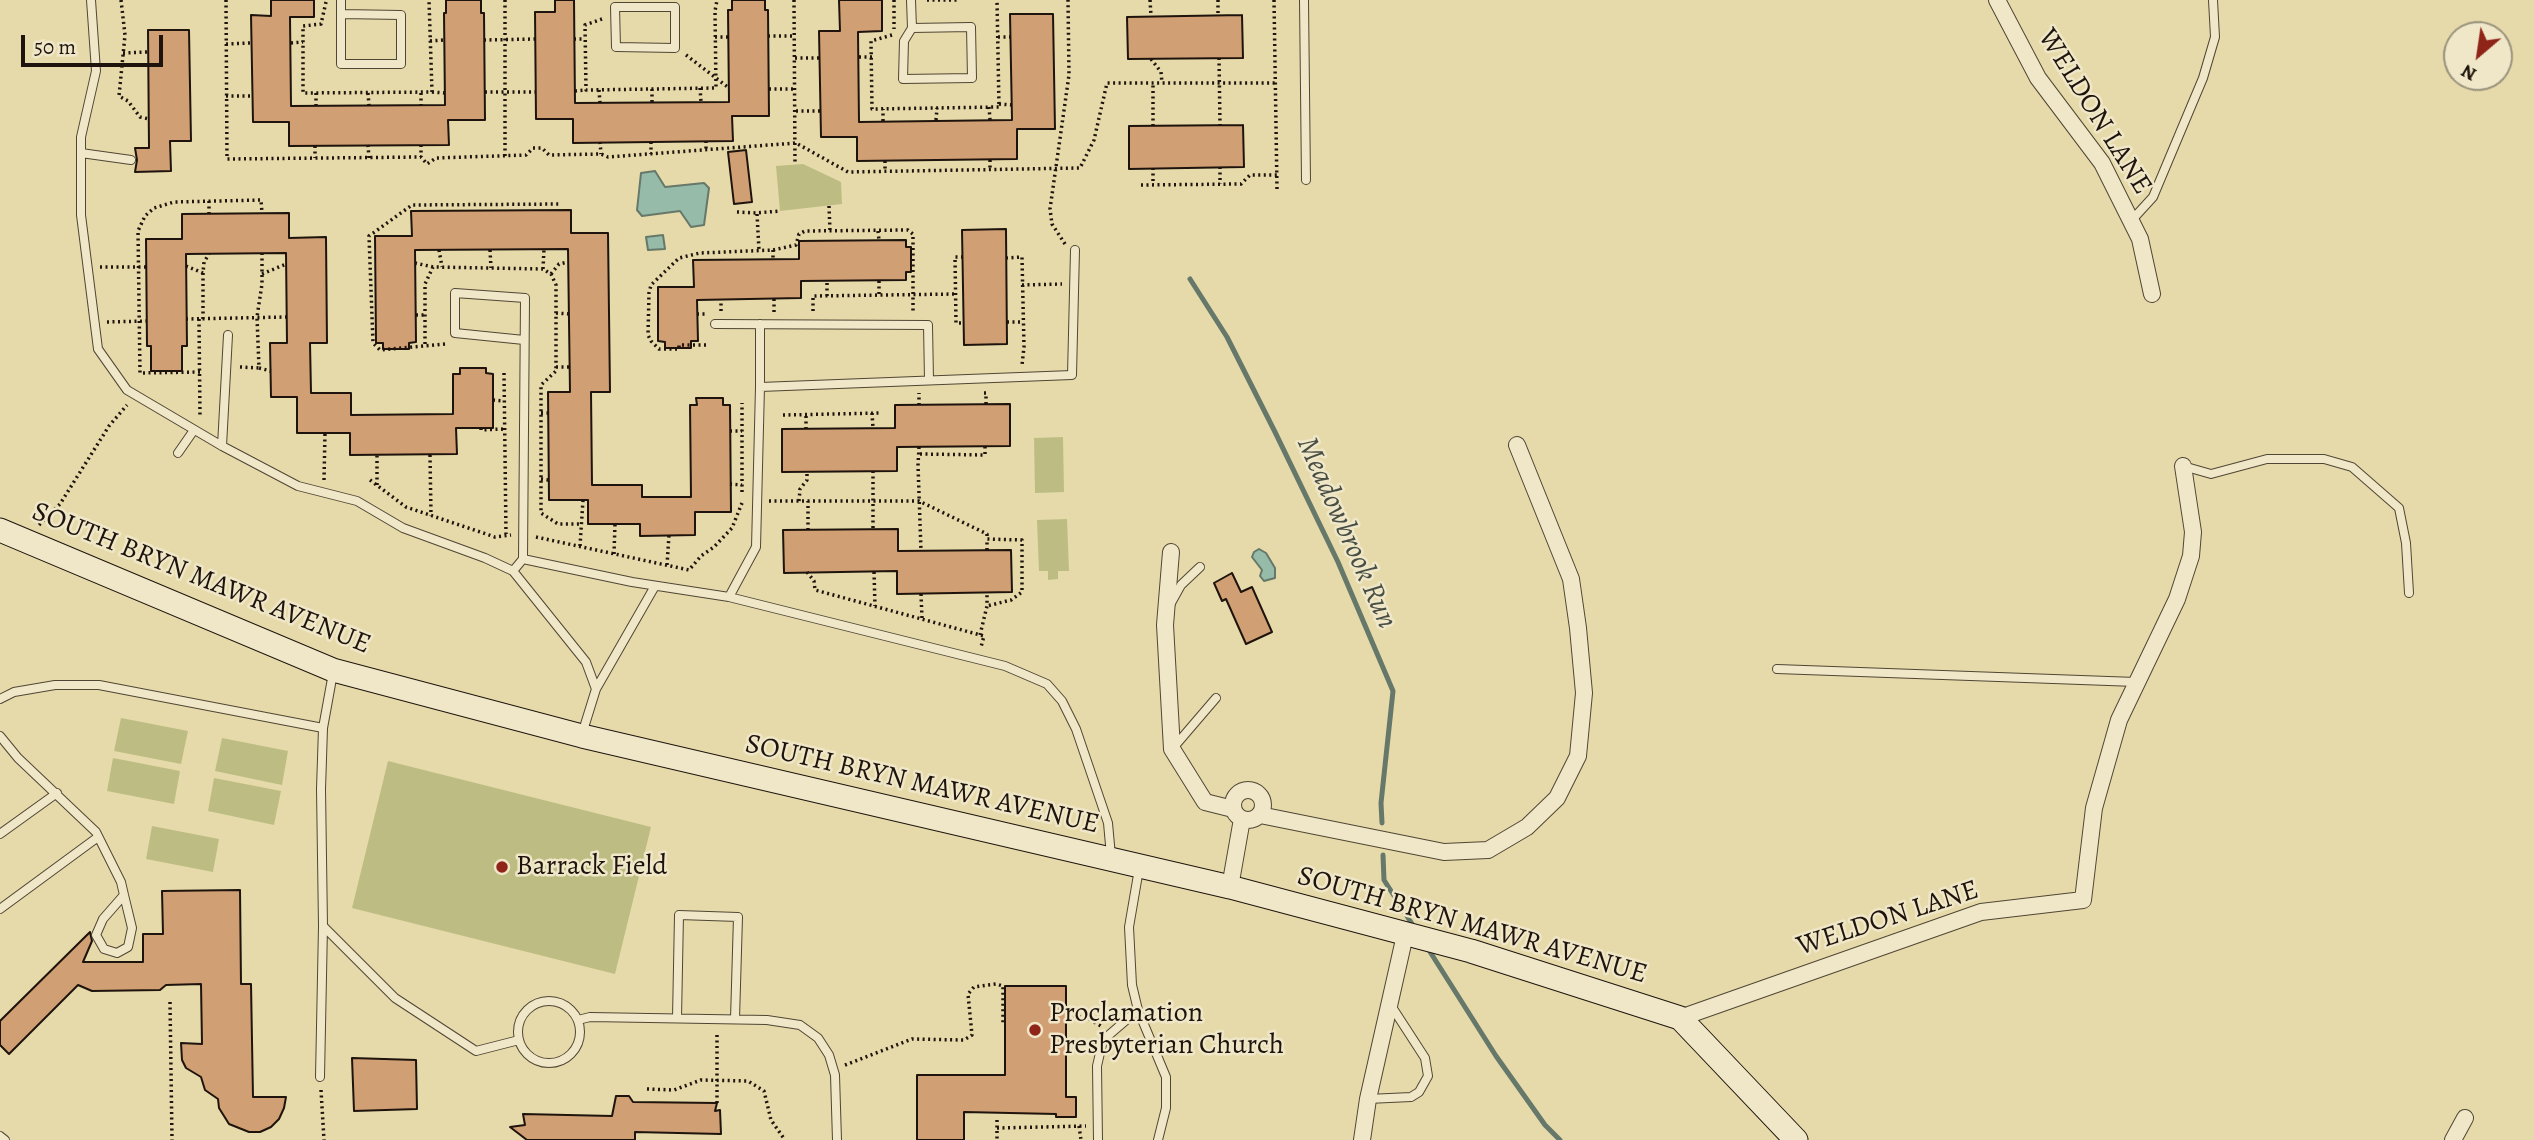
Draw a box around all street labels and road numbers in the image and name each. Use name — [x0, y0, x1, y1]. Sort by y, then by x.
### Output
street label: WELDON LANE — [2030, 23, 2158, 201]
street label: SOUTH BRYN MAWR AVENUE — [27, 496, 375, 662]
street label: SOUTH BRYN MAWR AVENUE — [742, 728, 1102, 842]
street label: SOUTH BRYN MAWR AVENUE — [1293, 860, 1651, 992]
street label: WELDON LANE — [1793, 874, 1983, 964]

